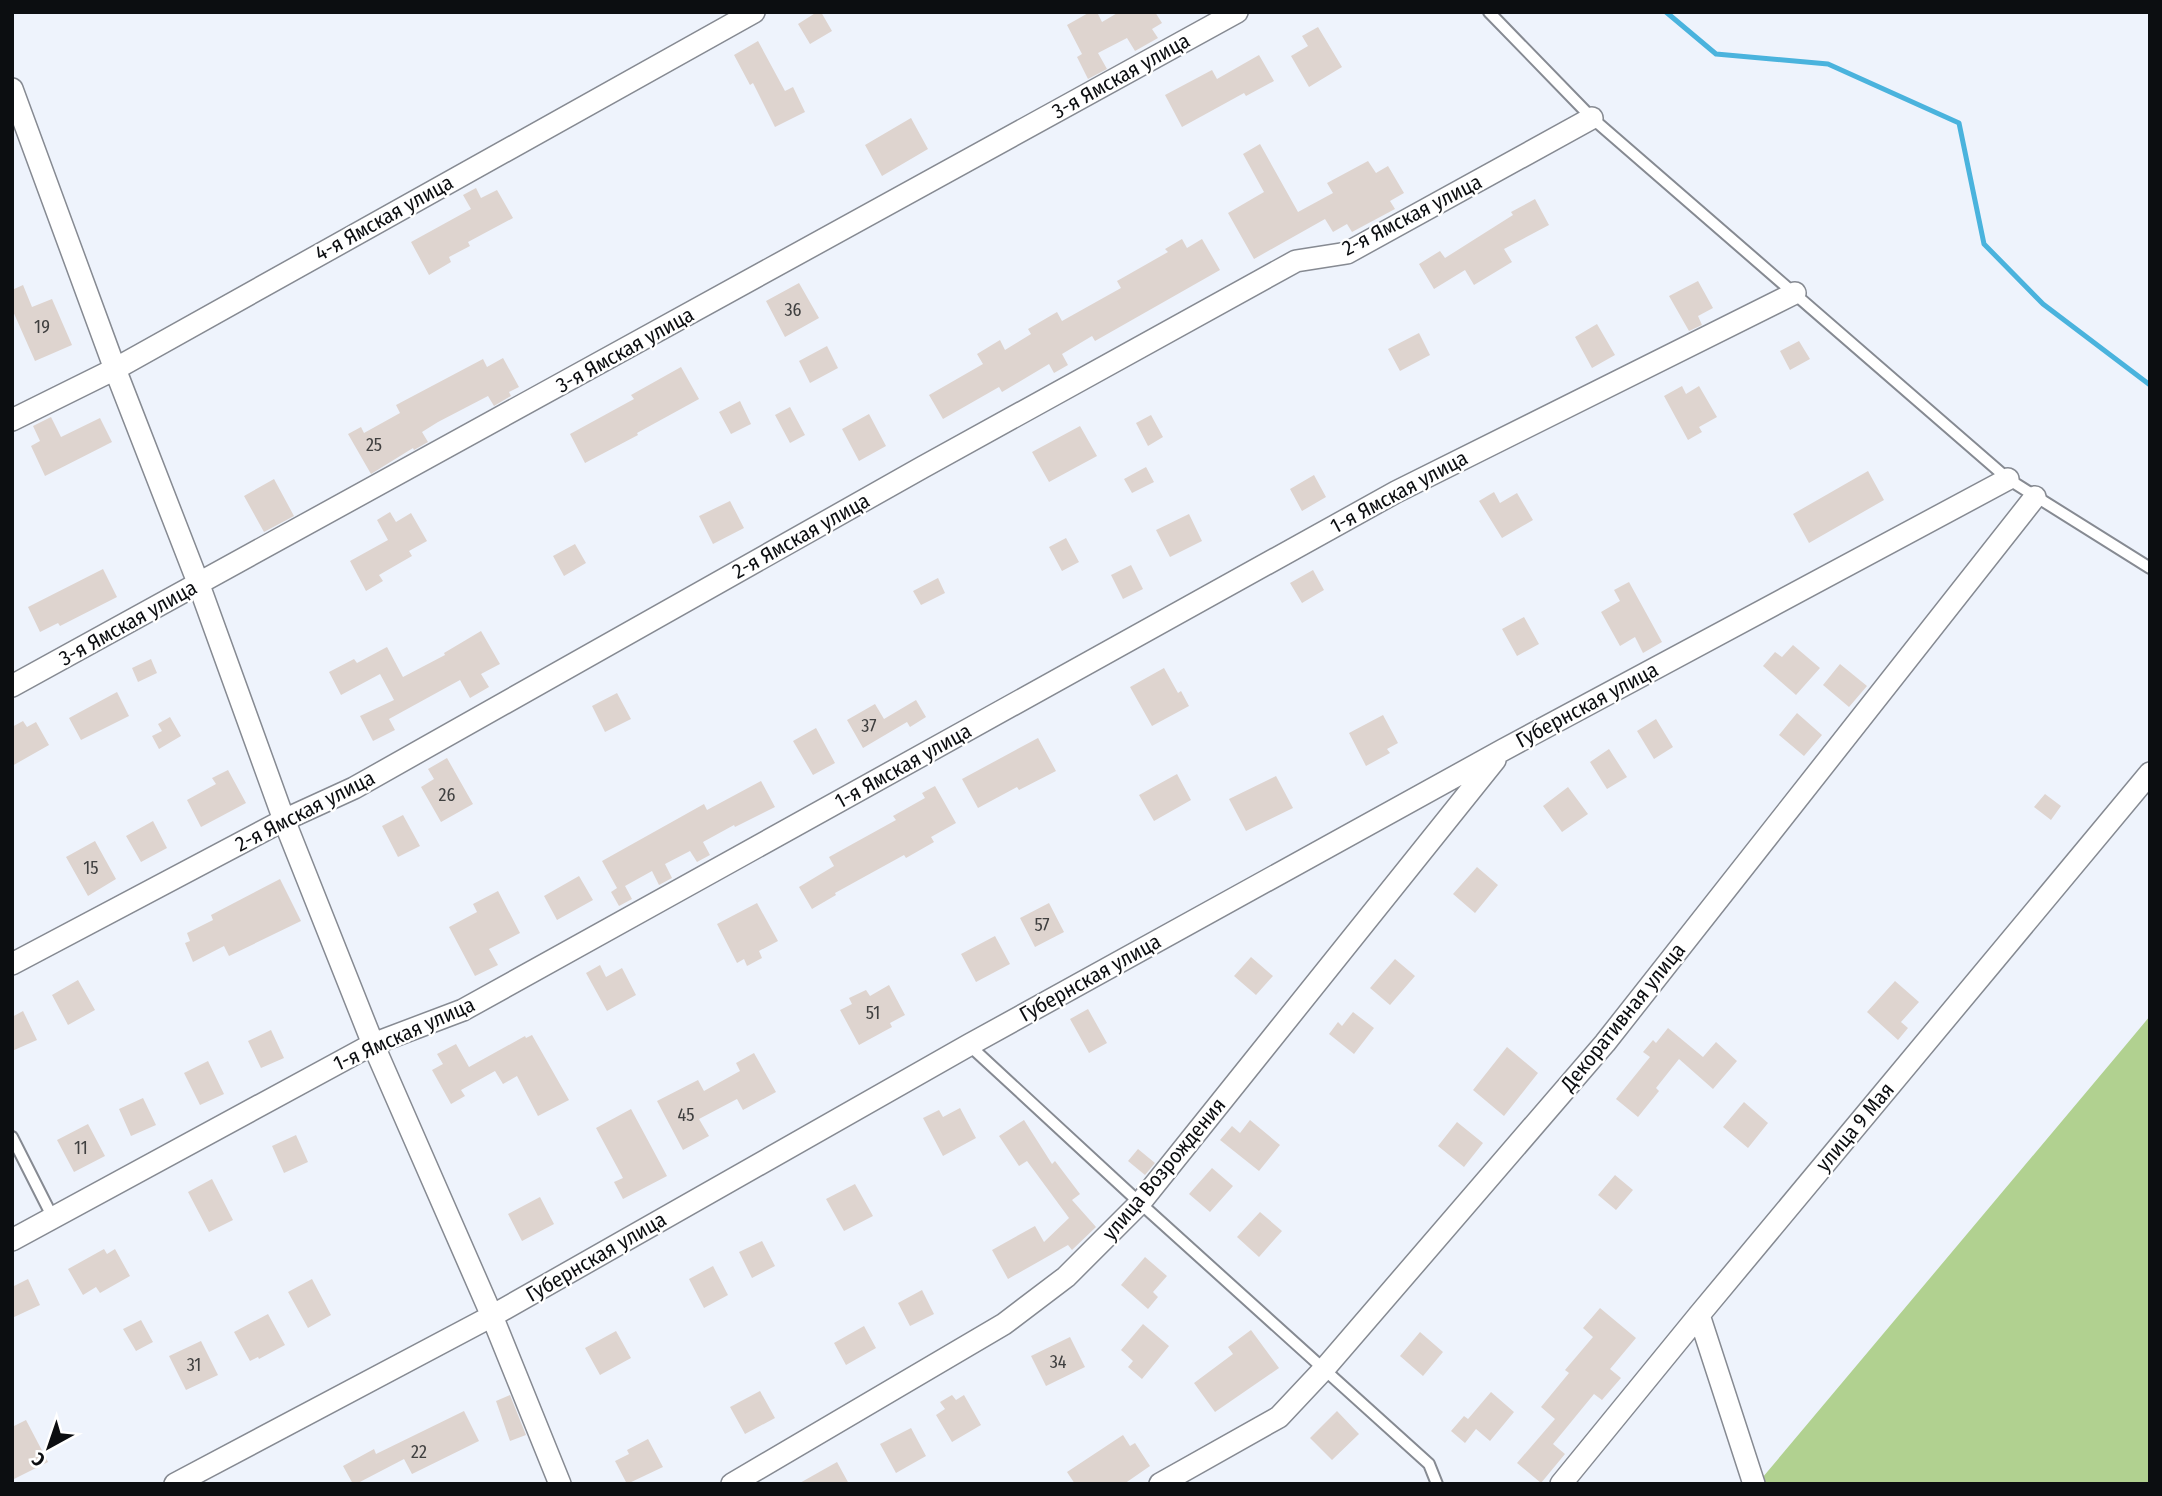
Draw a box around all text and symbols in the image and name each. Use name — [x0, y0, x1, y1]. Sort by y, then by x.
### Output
street label: 3-я Ямская улица — [1048, 27, 1194, 125]
street label: 4-я Ямская улица — [310, 169, 458, 267]
street label: 2-я Ямская улица — [1338, 169, 1486, 261]
house number: 36 — [784, 299, 802, 321]
street label: 3-я Ямская улица — [552, 301, 698, 399]
house number: 19 — [34, 316, 50, 338]
house number: 25 — [366, 434, 382, 456]
street label: 1-я Ямская улица — [1326, 445, 1472, 539]
street label: 2-я Ямская улица — [728, 488, 874, 584]
street label: 3-я Ямская улица — [55, 574, 201, 672]
street label: Губернская улица — [1511, 656, 1663, 754]
house number: 37 — [861, 715, 877, 737]
street label: 1-я Ямская улица — [830, 718, 976, 814]
street label: 2-я Ямская улица — [231, 765, 379, 857]
house number: 26 — [439, 784, 456, 806]
house number: 15 — [83, 857, 99, 879]
house number: 57 — [1034, 914, 1050, 936]
street label: Губернская улица — [1015, 928, 1165, 1028]
street label: Декоративная улица — [1555, 938, 1691, 1097]
street label: 1-я Ямская улица — [329, 991, 479, 1077]
house number: 51 — [866, 1002, 880, 1024]
street label: улица 9 Мая — [1810, 1077, 1900, 1177]
street label: улица Возрождения — [1097, 1092, 1231, 1246]
house number: 45 — [678, 1104, 694, 1126]
house number: 11 — [74, 1137, 88, 1159]
street label: Губернская улица — [521, 1206, 671, 1308]
house number: 34 — [1050, 1351, 1067, 1373]
house number: 31 — [187, 1354, 201, 1376]
north arrow — [14, 1412, 84, 1482]
house number: 22 — [411, 1441, 427, 1463]
text: С — [27, 1448, 50, 1472]

